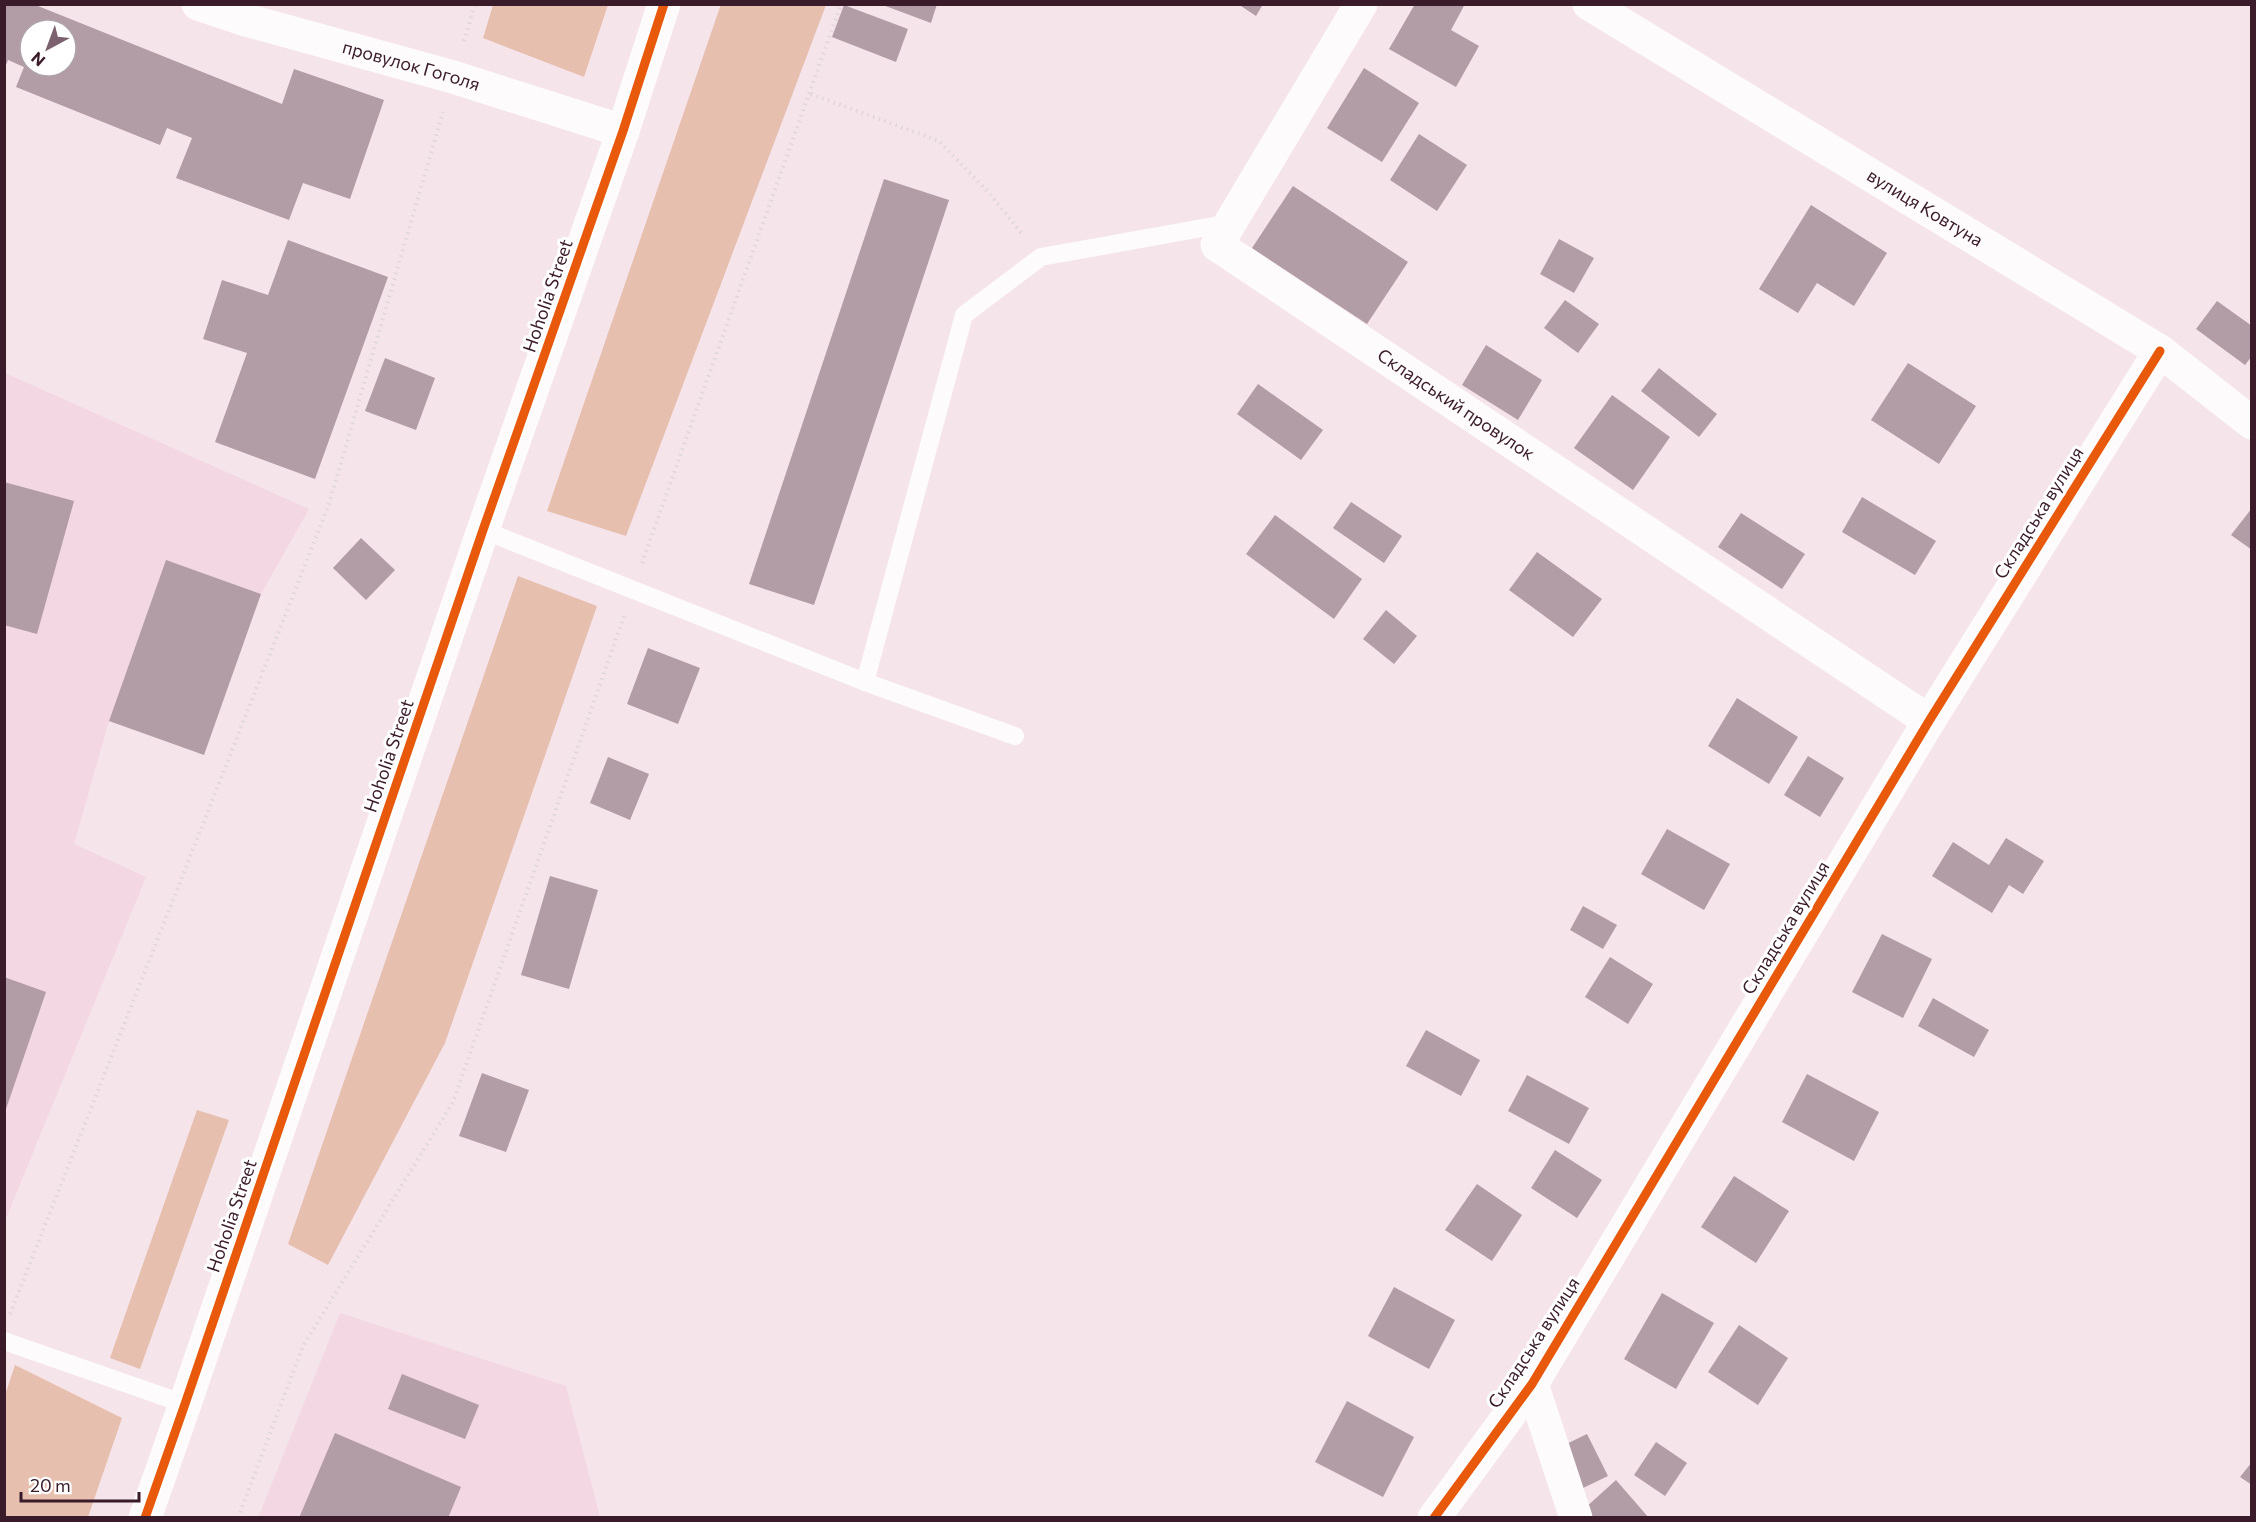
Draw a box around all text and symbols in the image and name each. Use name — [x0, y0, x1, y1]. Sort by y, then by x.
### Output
north arrow — [18, 18, 78, 78]
street label: провулок Гоголя — [340, 35, 483, 95]
text: N — [27, 49, 49, 71]
street label: вулиця Ковтуна — [1863, 164, 1987, 251]
street label: Hoholia Street — [517, 236, 577, 355]
street label: Складський провулок — [1373, 343, 1540, 465]
street label: Складська вулиця — [1989, 442, 2088, 583]
street label: Hoholia Street — [358, 696, 418, 815]
street label: Складська вулиця — [1737, 857, 1834, 998]
street label: Hoholia Street — [201, 1156, 261, 1275]
street label: Складська вулиця — [1483, 1273, 1584, 1412]
scale bar — [21, 1465, 140, 1503]
text: 20 m — [30, 1474, 71, 1496]

